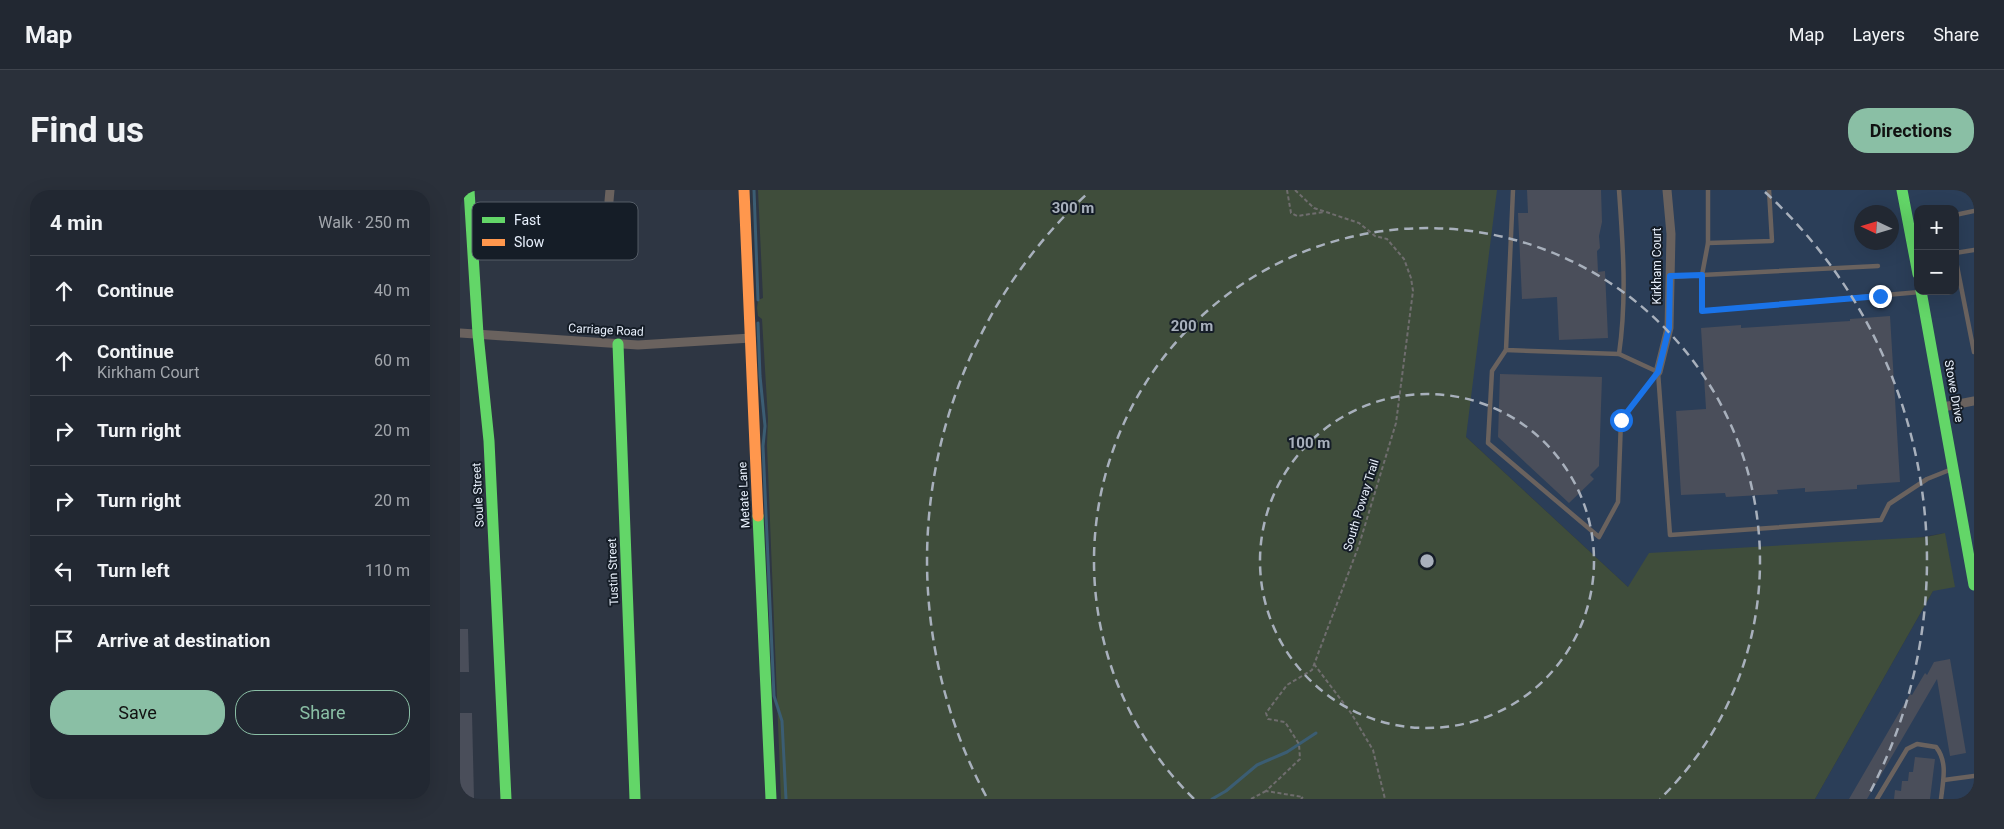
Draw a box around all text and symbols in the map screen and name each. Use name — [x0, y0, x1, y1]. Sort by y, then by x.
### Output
text: Map — [25, 21, 72, 49]
text: Map — [1789, 24, 1824, 45]
text: Layers — [1852, 24, 1905, 45]
text: Share — [1933, 24, 1979, 45]
button: Directions — [1848, 108, 1974, 153]
text: Find us — [30, 110, 144, 151]
text: 300 m — [1052, 199, 1094, 217]
legend — [472, 202, 638, 260]
north arrow — [1854, 205, 1899, 250]
map controls — [1914, 205, 1959, 295]
button: + — [1914, 205, 1959, 250]
text: 4 min — [50, 211, 103, 235]
text: Fast — [514, 212, 541, 228]
text: Walk · 250 m — [318, 213, 410, 232]
street label: Kirkham Court — [1650, 228, 1664, 304]
text: Slow — [514, 234, 545, 250]
button: − — [1914, 250, 1959, 295]
icon: ahead — [50, 277, 78, 305]
text: Continue — [97, 279, 174, 302]
text: 40 m — [374, 281, 410, 300]
route end — [1869, 285, 1892, 308]
text: 200 m — [1171, 317, 1213, 335]
street label: Carriage Road — [568, 321, 644, 339]
text: Continue — [97, 340, 174, 363]
icon: ahead — [50, 347, 78, 375]
text: 60 m — [374, 351, 410, 370]
street label: Stowe Drive — [1942, 359, 1966, 423]
text: Kirkham Court — [97, 363, 199, 382]
route start — [1610, 409, 1633, 432]
icon: right — [50, 417, 78, 445]
text: Turn right — [97, 419, 181, 442]
text: 20 m — [374, 421, 410, 440]
text: 100 m — [1288, 434, 1330, 452]
street label: South Poway Trail — [1340, 457, 1382, 553]
street label: Metate Lane — [735, 461, 753, 529]
street label: Soule Street — [469, 462, 487, 528]
icon: right — [50, 487, 78, 515]
text: Turn right — [97, 489, 181, 512]
text: 20 m — [374, 491, 410, 510]
street label: Tustin Street — [605, 538, 621, 606]
centre of rings — [1418, 552, 1436, 570]
icon: left — [50, 557, 78, 585]
text: Turn left — [97, 559, 170, 582]
text: 110 m — [365, 561, 410, 580]
icon: arrive — [50, 627, 78, 655]
text: Arrive at destination — [97, 629, 270, 652]
button: Save — [50, 690, 225, 735]
button: Share — [235, 690, 410, 735]

